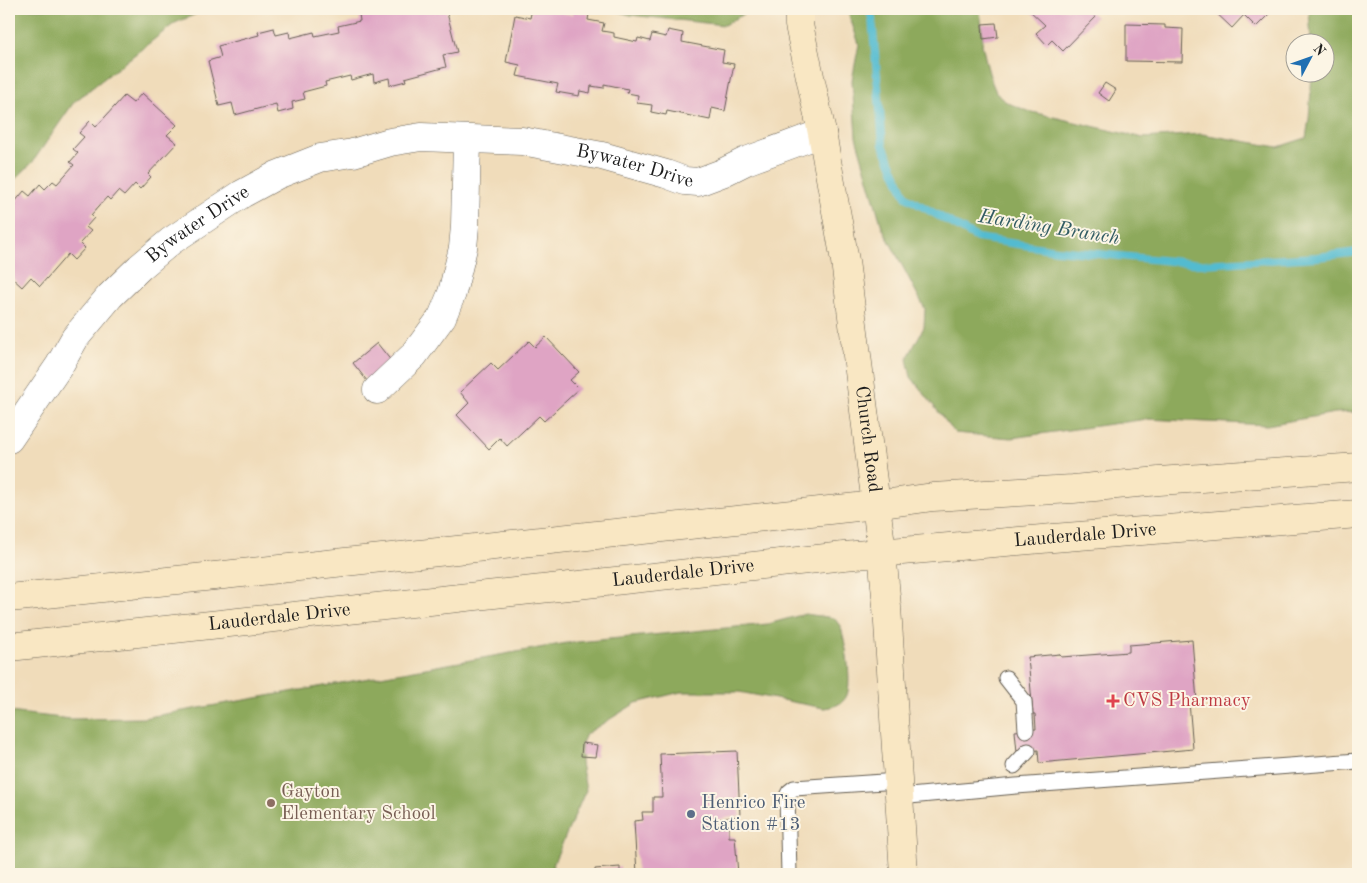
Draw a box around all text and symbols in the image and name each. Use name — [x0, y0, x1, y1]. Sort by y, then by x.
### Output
north arrow — [1284, 32, 1334, 82]
text: N — [1310, 41, 1328, 59]
street label: Bywater Drive — [575, 142, 694, 191]
street label: Bywater Drive — [143, 182, 252, 267]
water label: Harding Branch — [976, 207, 1121, 249]
street label: Church Road — [851, 385, 884, 494]
street label: Lauderdale Drive — [1013, 520, 1157, 551]
street label: Lauderdale Drive — [611, 556, 755, 591]
street label: Lauderdale Drive — [207, 600, 351, 635]
place label: CVS Pharmacy — [1123, 692, 1251, 711]
marker: CVS Pharmacy — [1107, 695, 1119, 707]
place label: Gayton Elementary School — [281, 783, 436, 824]
place label: Henrico Fire Station #13 — [701, 794, 805, 835]
marker: Gayton Elementary School — [265, 797, 277, 809]
marker: Henrico Fire Station #13 — [685, 808, 697, 820]

